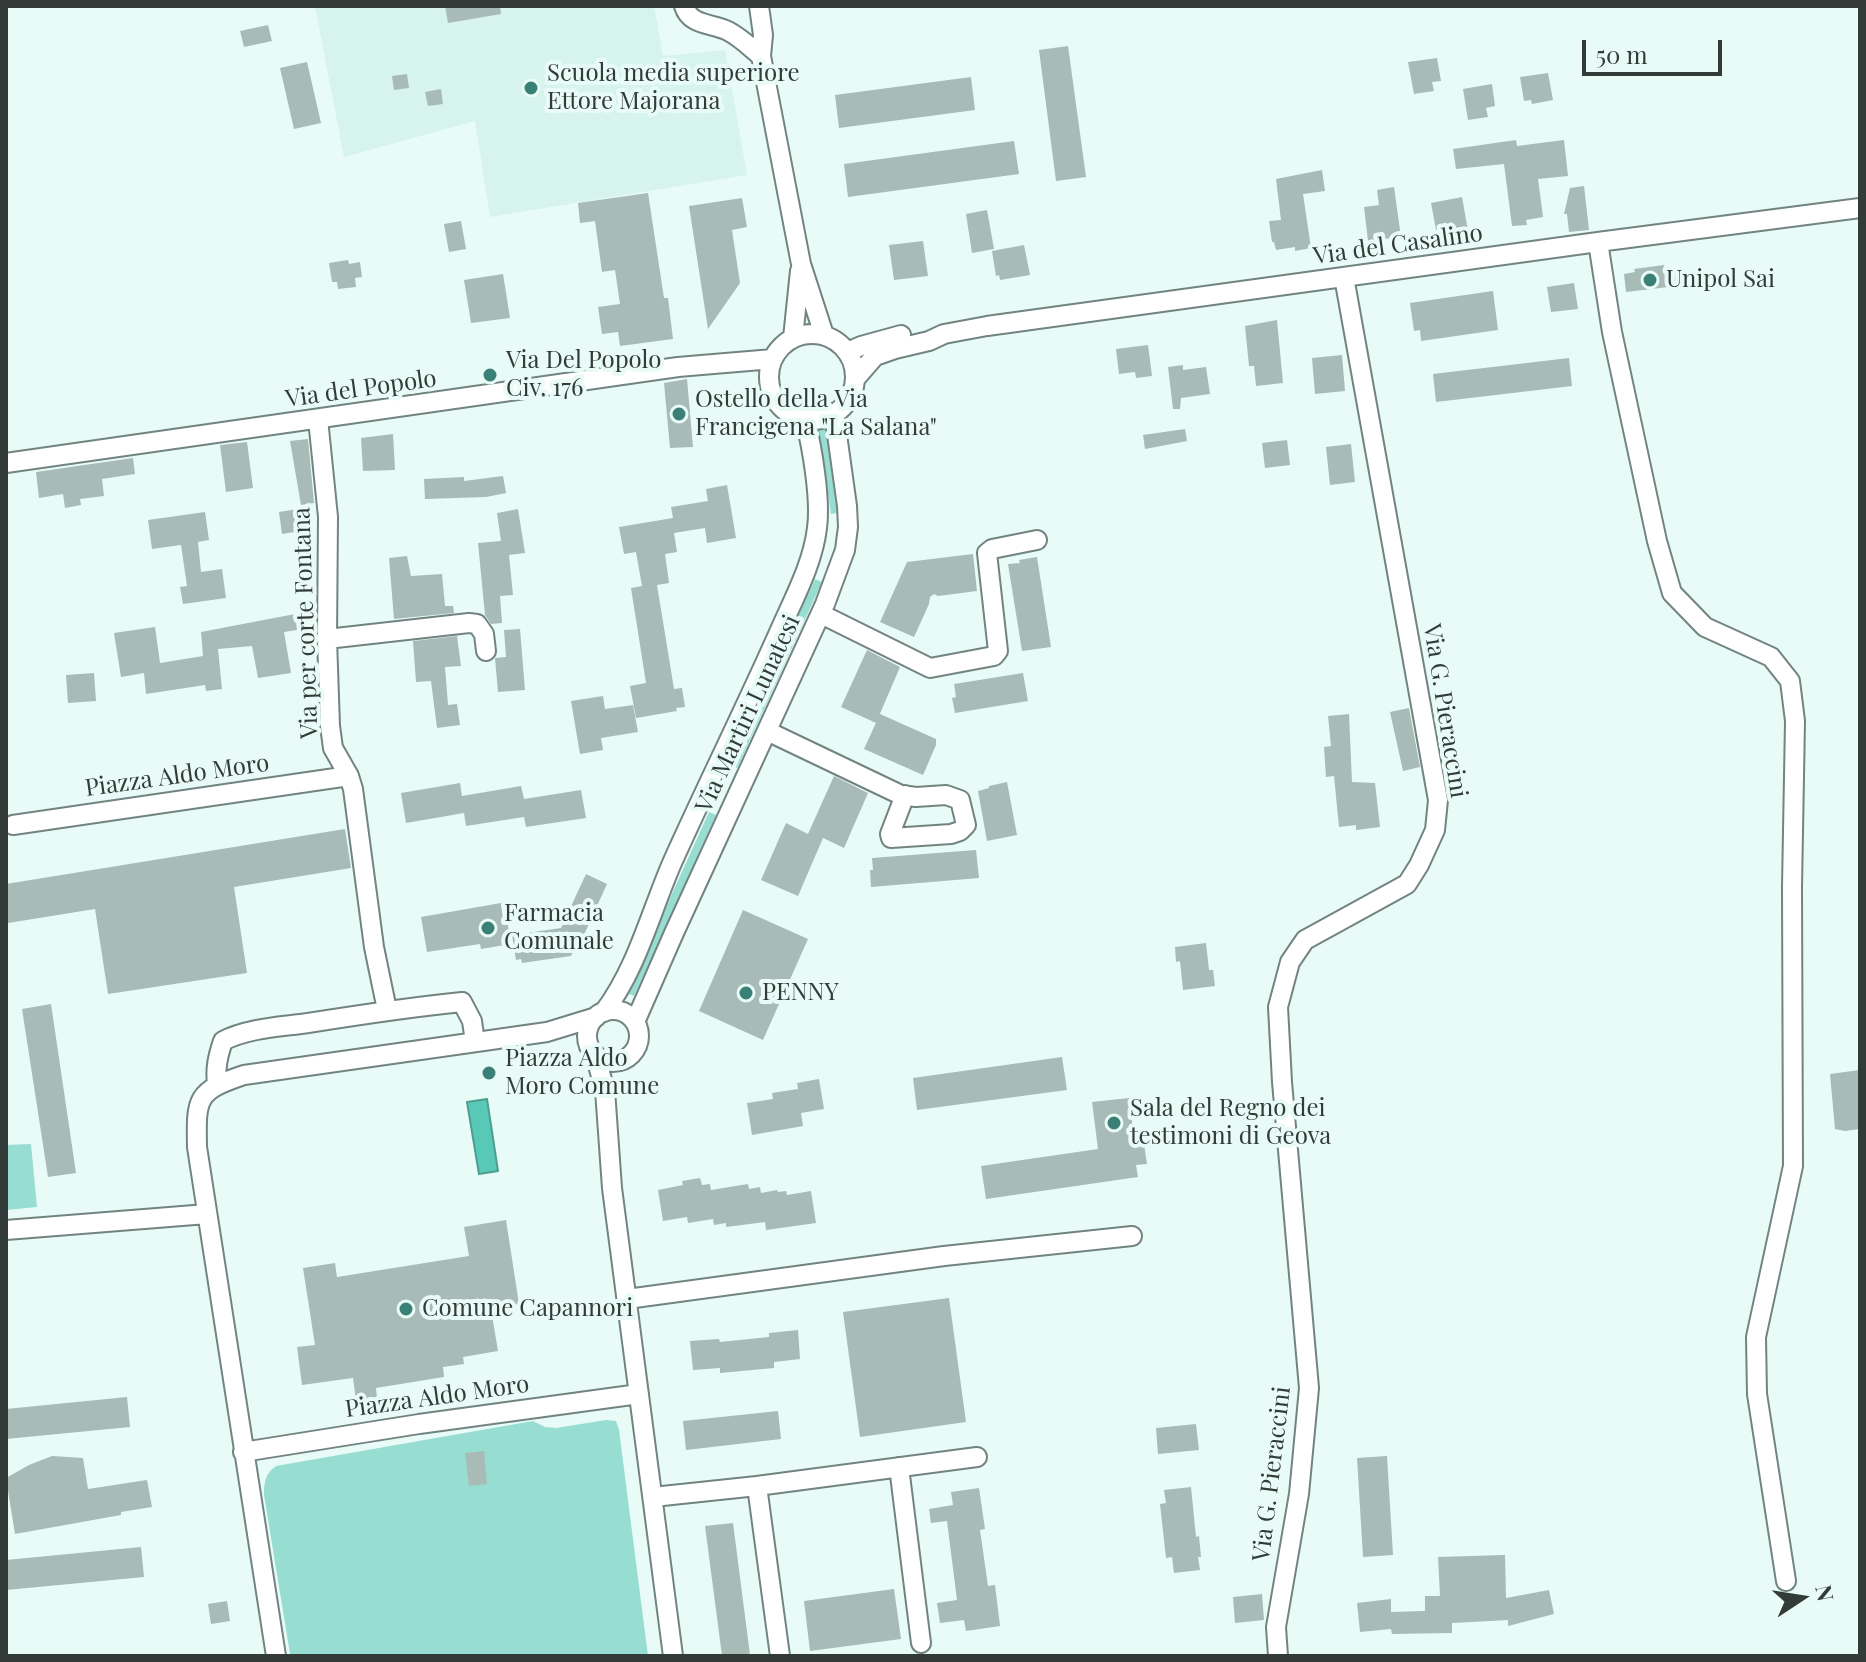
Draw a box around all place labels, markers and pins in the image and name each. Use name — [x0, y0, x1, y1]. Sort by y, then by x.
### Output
place label: Scuola media superiore Ettore Majorana — [547, 60, 800, 116]
marker: Scuola media superiore Ettore Majorana — [522, 79, 540, 97]
place label: Unipol Sai — [1666, 266, 1775, 294]
marker: Unipol Sai — [1641, 271, 1659, 289]
place label: Via Del Popolo Civ. 176 — [506, 347, 661, 403]
marker: Via Del Popolo Civ. 176 — [481, 366, 499, 384]
place label: Ostello della Via Francigena "La Salana" — [695, 386, 937, 442]
marker: Ostello della Via Francigena "La Salana" — [670, 405, 688, 423]
place label: Farmacia Comunale — [504, 900, 614, 956]
marker: Farmacia Comunale — [479, 919, 497, 937]
place label: PENNY — [762, 979, 839, 1007]
marker: PENNY — [737, 984, 755, 1002]
place label: Piazza Aldo Moro Comune — [505, 1045, 659, 1101]
marker: Piazza Aldo Moro Comune — [480, 1064, 498, 1082]
place label: Sala del Regno dei testimoni di Geova — [1130, 1095, 1331, 1151]
marker: Sala del Regno dei testimoni di Geova — [1105, 1114, 1123, 1132]
place label: Comune Capannori — [422, 1295, 633, 1323]
marker: Comune Capannori — [397, 1300, 415, 1318]

